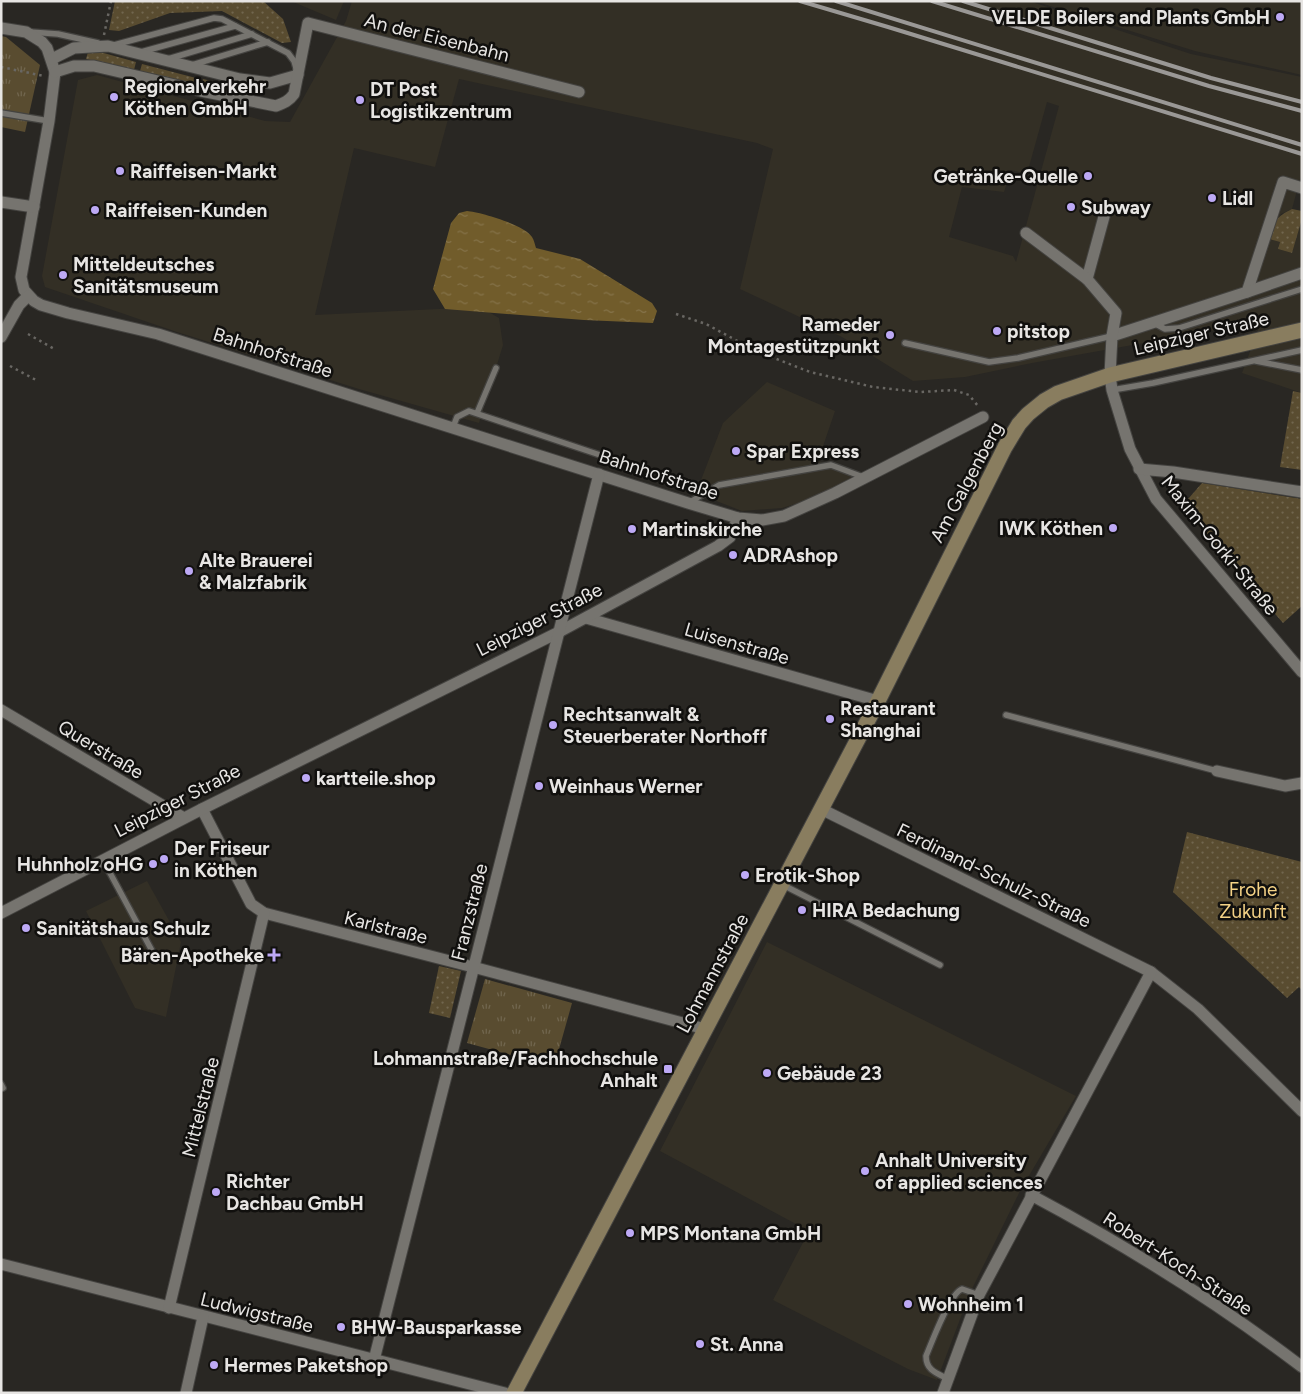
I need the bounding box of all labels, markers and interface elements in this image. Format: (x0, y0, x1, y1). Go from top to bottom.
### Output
place label: VELDE Boilers and Plants GmbH (991, 6, 1270, 29)
street label: An der Eisenbahn (362, 8, 512, 67)
marker: VELDE Boilers and Plants GmbH (1274, 11, 1286, 23)
place label: Regionalverkehr Köthen GmbH (124, 75, 266, 120)
place label: DT Post Logistikzentrum (370, 78, 512, 123)
marker: Regionalverkehr Köthen GmbH (108, 91, 120, 103)
marker: DT Post Logistikzentrum (354, 94, 366, 106)
place label: Raiffeisen-Markt (130, 160, 277, 183)
marker: Raiffeisen-Markt (114, 165, 126, 177)
place label: Getränke-Quelle (934, 165, 1078, 188)
marker: Getränke-Quelle (1082, 170, 1094, 182)
place label: Lidl (1222, 187, 1253, 210)
marker: Lidl (1206, 192, 1218, 204)
place label: Subway (1081, 196, 1151, 219)
place label: Raiffeisen-Kunden (105, 199, 267, 222)
marker: Subway (1065, 201, 1077, 213)
marker: Raiffeisen-Kunden (89, 204, 101, 216)
place label: Mitteldeutsches Sanitätsmuseum (73, 253, 219, 298)
marker: Mitteldeutsches Sanitätsmuseum (57, 269, 69, 281)
street label: Leipziger Straße (1131, 307, 1271, 360)
place label: Rameder Montagestützpunkt (707, 313, 880, 358)
place label: pitstop (1007, 320, 1070, 343)
street label: Bahnhofstraße (210, 322, 336, 383)
marker: pitstop (991, 325, 1003, 337)
marker: Rameder Montagestützpunkt (884, 329, 896, 341)
street label: Am Galgenberg (925, 418, 1008, 546)
place label: Spar Express (746, 440, 859, 463)
street label: Bahnhofstraße (596, 444, 722, 505)
marker: Spar Express (730, 445, 742, 457)
street label: Maxim-Gorki-Straße (1156, 471, 1283, 620)
place label: IWK Köthen (999, 517, 1103, 540)
place label: Martinskirche (642, 518, 762, 541)
marker: IWK Köthen (1107, 522, 1119, 534)
marker: Martinskirche (626, 523, 638, 535)
place label: ADRAshop (743, 544, 838, 567)
place label: Alte Brauerei & Malzfabrik (199, 549, 313, 594)
marker: ADRAshop (727, 549, 739, 561)
marker: Alte Brauerei & Malzfabrik (183, 565, 195, 577)
street label: Leipziger Straße (472, 578, 606, 661)
street label: Luisenstraße (682, 618, 792, 669)
place label: Restaurant Shanghai (840, 697, 936, 742)
place label: Rechtsanwalt & Steuerberater Northoff (563, 703, 768, 748)
marker: Restaurant Shanghai (824, 713, 836, 725)
street label: Querstraße (54, 715, 148, 784)
marker: Rechtsanwalt & Steuerberater Northoff (547, 719, 559, 731)
street label: Leipziger Straße (110, 759, 244, 842)
place label: kartteile.shop (316, 767, 436, 790)
marker: kartteile.shop (300, 772, 312, 784)
place label: Weinhaus Werner (549, 775, 703, 798)
marker: Weinhaus Werner (533, 780, 545, 792)
street label: Ferdinand-Schulz-Straße (893, 818, 1095, 933)
place label: Der Friseur in Köthen (174, 837, 269, 882)
place label: Huhnholz oHG (17, 853, 143, 876)
marker: Der Friseur in Köthen (158, 853, 170, 865)
marker: Huhnholz oHG (147, 858, 159, 870)
street label: Franzstraße (446, 861, 493, 963)
place label: Erotik-Shop (755, 864, 860, 887)
marker: Erotik-Shop (739, 869, 751, 881)
park label: Frohe Zukunft (1219, 878, 1287, 923)
place label: HIRA Bedachung (812, 899, 960, 922)
marker: HIRA Bedachung (796, 904, 808, 916)
street label: Karlstraße (342, 906, 430, 949)
street label: Lohmannstraße (671, 910, 754, 1037)
place label: Sanitätshaus Schulz (36, 917, 210, 940)
marker: Sanitätshaus Schulz (20, 922, 32, 934)
place label: Bären-Apotheke (121, 944, 264, 967)
marker: Bären-Apotheke (268, 949, 280, 961)
place label: Lohmannstraße/Fachhochschule Anhalt (373, 1047, 658, 1092)
street label: Mittelstraße (177, 1055, 224, 1160)
place label: Gebäude 23 (777, 1062, 882, 1085)
marker: Lohmannstraße/Fachhochschule Anhalt (662, 1063, 674, 1075)
marker: Gebäude 23 (761, 1067, 773, 1079)
place label: Anhalt University of applied sciences (875, 1149, 1042, 1194)
marker: Anhalt University of applied sciences (859, 1165, 871, 1177)
place label: Richter Dachbau GmbH (226, 1170, 364, 1215)
marker: Richter Dachbau GmbH (210, 1186, 222, 1198)
street label: Robert-Koch-Straße (1099, 1207, 1257, 1320)
place label: MPS Montana GmbH (640, 1222, 821, 1245)
marker: MPS Montana GmbH (624, 1227, 636, 1239)
street label: Ludwigstraße (198, 1287, 316, 1338)
place label: Wohnheim 1 (918, 1293, 1024, 1316)
marker: Wohnheim 1 (902, 1298, 914, 1310)
place label: BHW-Bausparkasse (351, 1316, 522, 1339)
marker: BHW-Bausparkasse (335, 1321, 347, 1333)
place label: St. Anna (710, 1333, 784, 1356)
marker: St. Anna (694, 1338, 706, 1350)
place label: Hermes Paketshop (224, 1354, 388, 1377)
marker: Hermes Paketshop (208, 1359, 220, 1371)

